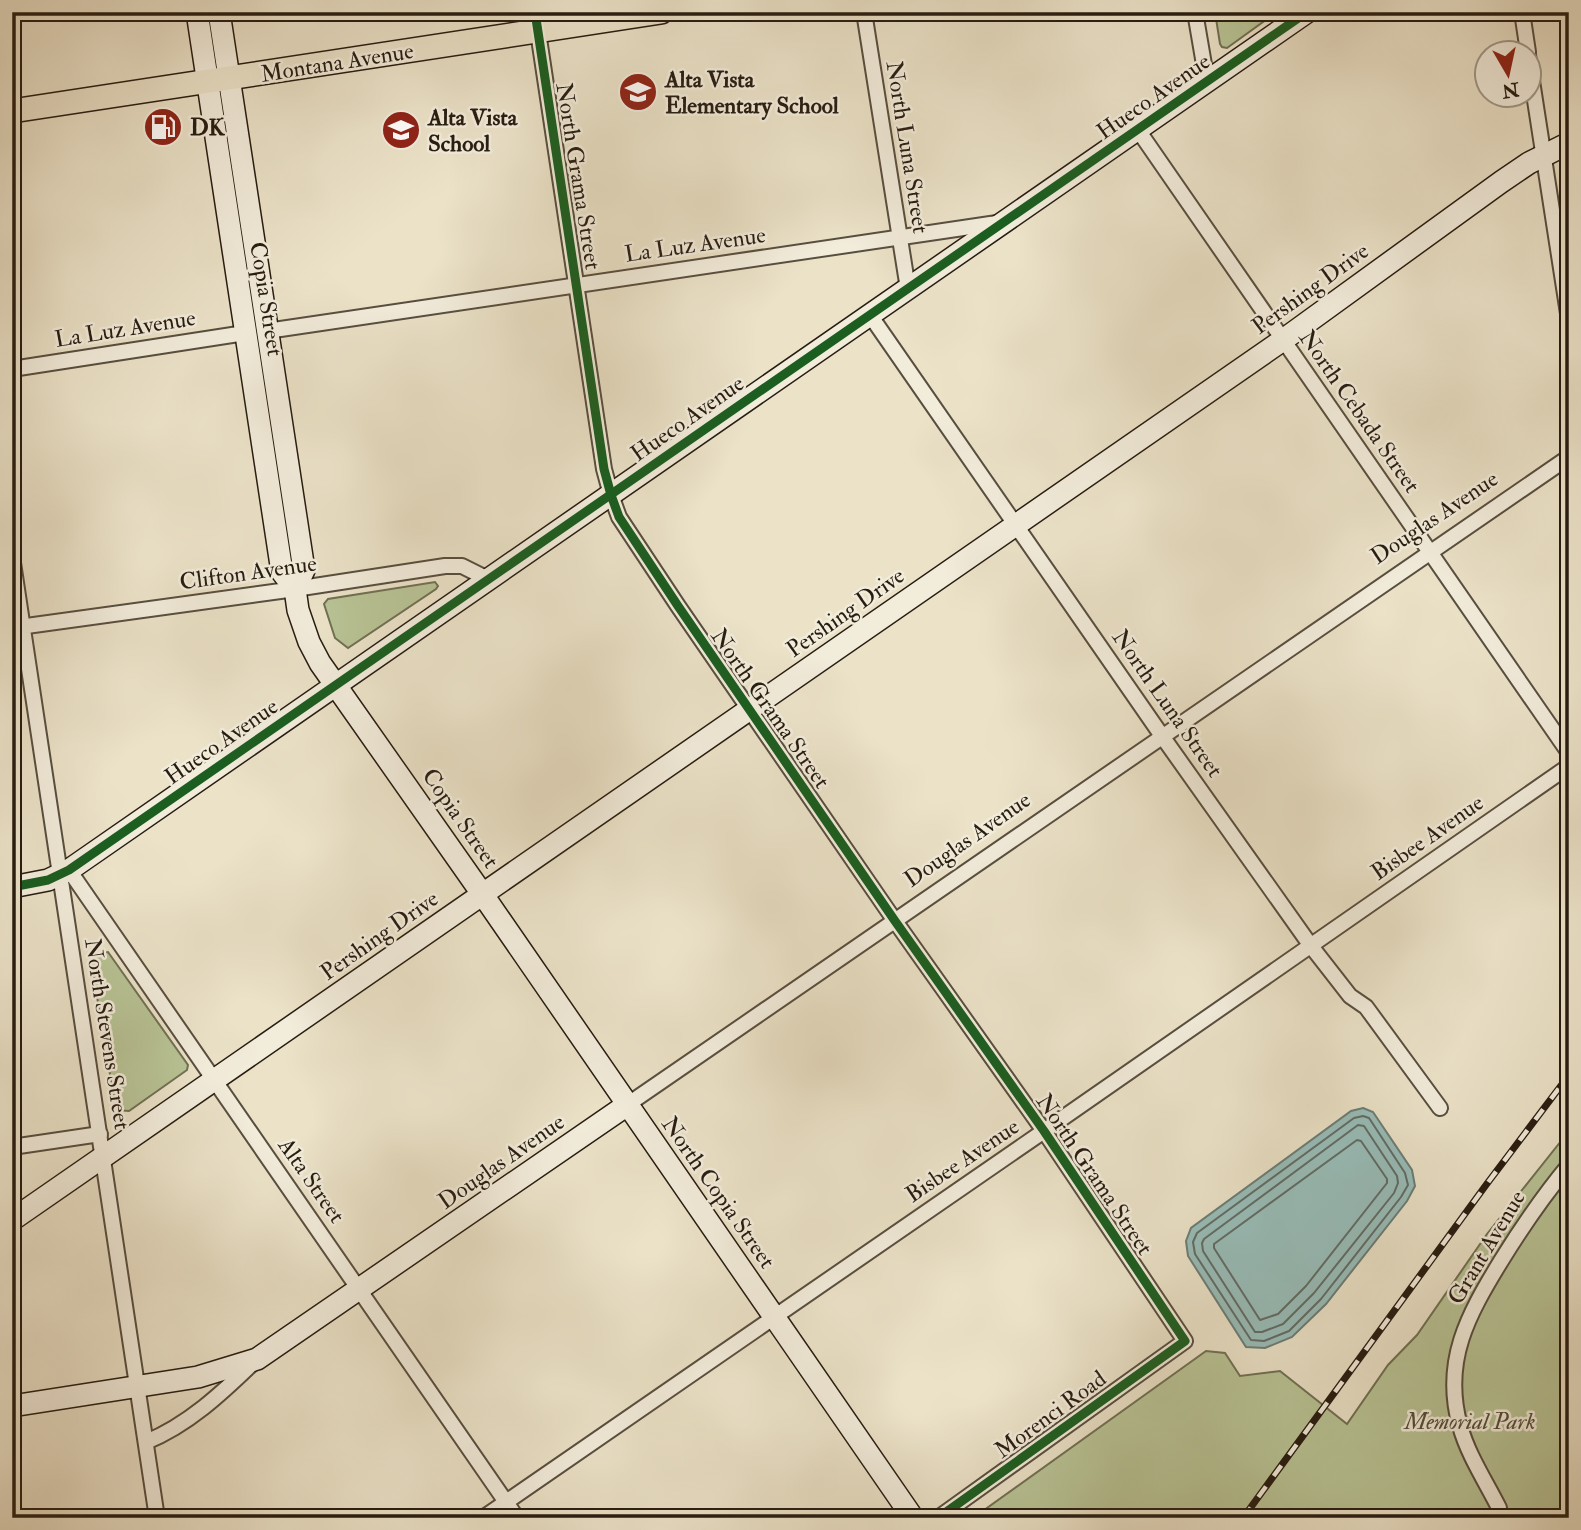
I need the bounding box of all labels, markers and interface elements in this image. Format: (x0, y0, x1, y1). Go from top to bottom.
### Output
street label: Montana Avenue (259, 36, 416, 89)
north arrow (1472, 38, 1542, 108)
street label: Hueco Avenue (1091, 47, 1216, 146)
street label: North Luna Street (880, 59, 935, 235)
place label: Alta Vista Elementary School (664, 65, 840, 121)
school or university icon: Alta Vista Elementary School (617, 71, 659, 113)
text: N (1499, 76, 1522, 103)
street label: North Grama Street (549, 80, 608, 272)
place label: Alta Vista School (427, 103, 519, 158)
fuel station icon: DK (142, 106, 184, 148)
school or university icon: Alta Vista School (380, 109, 422, 151)
place label: DK (190, 113, 226, 142)
street label: La Luz Avenue (623, 220, 768, 269)
street label: Pershing Drive (1246, 236, 1375, 341)
street label: Copia Street (242, 240, 290, 358)
street label: La Luz Avenue (53, 303, 198, 354)
street label: North Cebada Street (1293, 324, 1427, 498)
street label: Hueco Avenue (625, 369, 750, 468)
street label: Douglas Avenue (1365, 464, 1504, 571)
street label: Clifton Avenue (178, 548, 319, 596)
street label: Pershing Drive (781, 561, 910, 664)
street label: North Grama Street (705, 623, 837, 794)
street label: North Luna Street (1106, 624, 1229, 783)
street label: Hueco Avenue (159, 692, 284, 791)
street label: Copia Street (415, 763, 506, 874)
street label: Douglas Avenue (898, 785, 1036, 894)
street label: Bisbee Avenue (1365, 788, 1490, 887)
street label: Pershing Drive (315, 884, 444, 987)
street label: North Stevens Street (78, 936, 137, 1132)
street label: North Grama Street (1030, 1088, 1159, 1261)
street label: Douglas Avenue (432, 1107, 570, 1216)
street label: North Copia Street (654, 1111, 782, 1275)
street label: Bisbee Avenue (900, 1112, 1025, 1209)
street label: Alta Street (271, 1131, 351, 1229)
street label: Grant Avenue (1441, 1185, 1532, 1310)
street label: Morenci Road (989, 1364, 1112, 1465)
park label: Memorial Park (1402, 1407, 1536, 1436)

